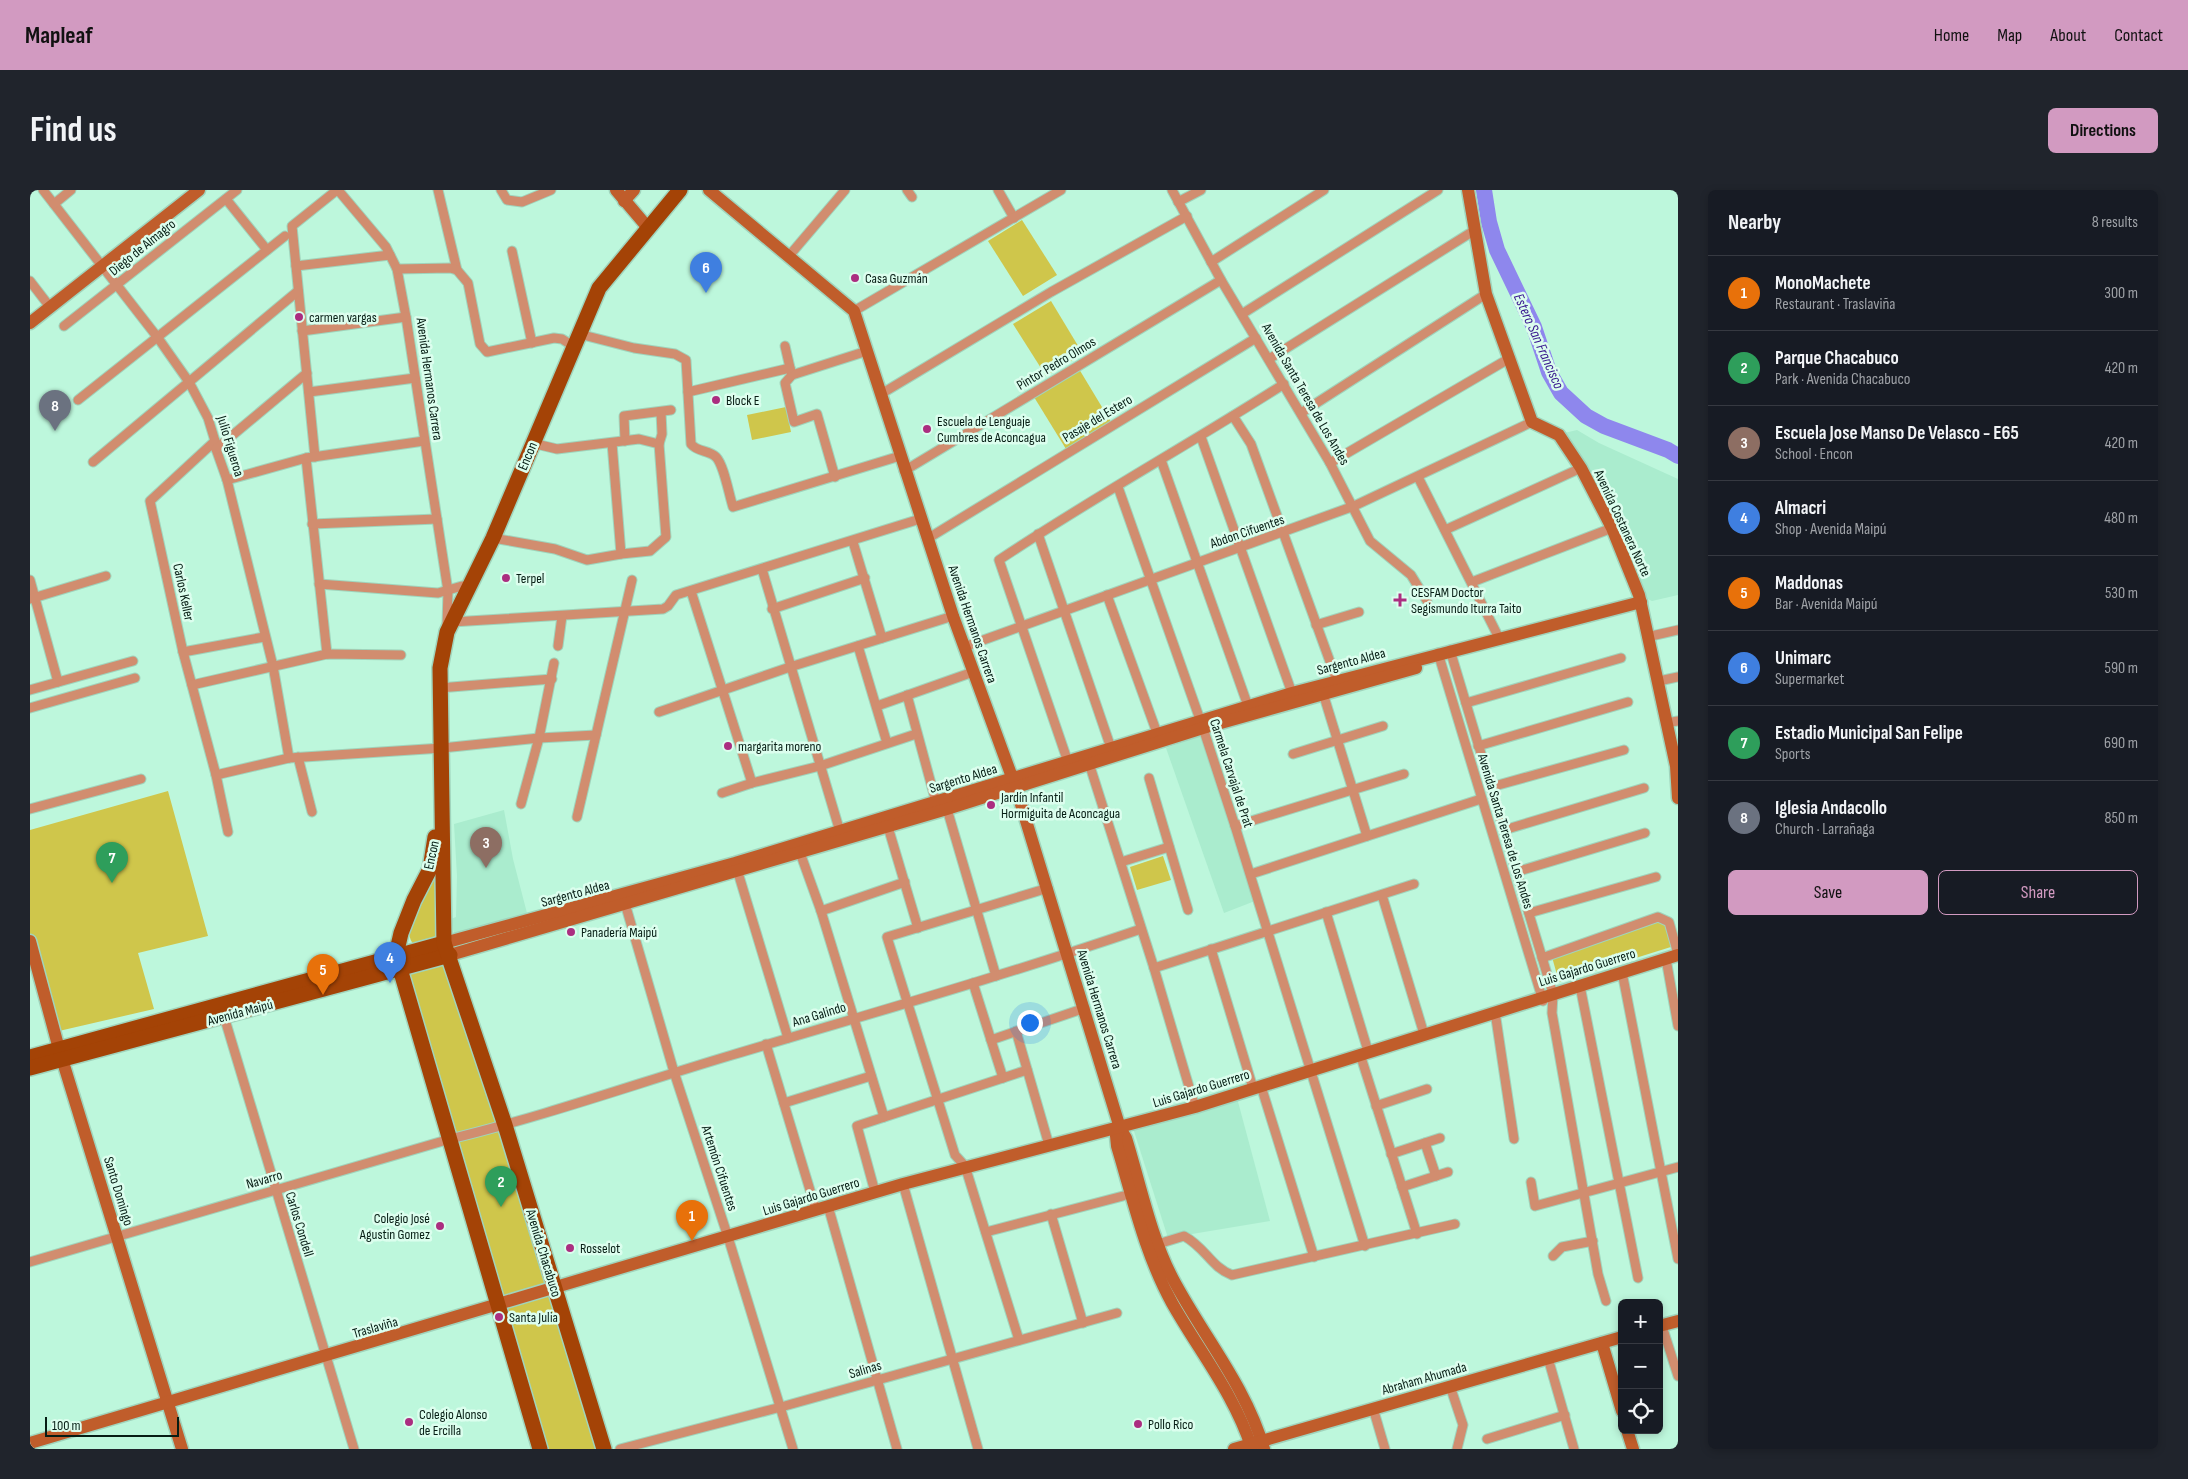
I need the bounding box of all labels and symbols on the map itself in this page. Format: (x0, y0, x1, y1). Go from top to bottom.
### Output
street label: Diego de Almagro (106, 215, 179, 279)
pin: 6 (690, 252, 722, 293)
place label: Casa Guzmán (865, 270, 928, 287)
marker: Casa Guzmán (849, 272, 861, 284)
water label: Estero San Francisco (1509, 290, 1568, 392)
place label: carmen vargas (309, 309, 377, 326)
marker: carmen vargas (293, 311, 305, 323)
street label: Avenida Hermanos Carrera (412, 316, 447, 441)
street label: Avenida Santa Teresa de Los Andes (1257, 319, 1353, 468)
street label: Pintor Pedro Olmos (1014, 333, 1099, 394)
pin: 8 (39, 390, 71, 431)
street label: Pasaje del Estero (1059, 391, 1135, 446)
place label: Block E (726, 392, 760, 409)
marker: Block E (710, 394, 722, 406)
street label: Julio Figueroa (213, 413, 248, 478)
place label: Escuela de Lenguaje Cumbres de Aconcagua (937, 413, 1046, 446)
marker: Escuela de Lenguaje Cumbres de Aconcagua (921, 423, 933, 435)
street label: Encon (514, 439, 541, 473)
street label: Avenida Costanera Norte (1590, 466, 1655, 579)
street label: Abdon Cifuentes (1207, 511, 1287, 552)
street label: Carlos Keller (169, 562, 198, 622)
street label: Avenida Hermanos Carrera (944, 562, 1001, 685)
place label: Terpel (516, 570, 544, 587)
marker: Terpel (500, 572, 512, 584)
place label: CESFAM Doctor Segismundo Iturra Taito (1411, 584, 1522, 617)
marker: CESFAM Doctor Segismundo Iturra Taito (1393, 593, 1407, 607)
street label: Sargento Aldea (1315, 644, 1387, 679)
street label: Carmela Carvajal de Prat (1206, 717, 1257, 830)
place label: margarita moreno (738, 738, 821, 755)
marker: margarita moreno (722, 740, 734, 752)
street label: Avenida Santa Teresa de Los Andes (1474, 751, 1537, 911)
street label: Sargento Aldea (927, 760, 999, 797)
place label: Jardín Infantil Hormiguita de Aconcagua (1000, 789, 1120, 822)
marker: Jardín Infantil Hormiguita de Aconcagua (985, 799, 997, 811)
pin: 3 (470, 827, 502, 868)
street label: Encon (420, 839, 443, 871)
pin: 7 (96, 842, 128, 883)
street label: Sargento Aldea (539, 876, 611, 911)
place label: Panadería Maipú (581, 924, 657, 941)
marker: Panadería Maipú (565, 926, 577, 938)
pin: 4 (374, 942, 406, 983)
street label: Luis Gajardo Guerrero (1537, 945, 1638, 990)
street label: Avenida Hermanos Carrera (1073, 947, 1126, 1071)
pin: 5 (307, 954, 339, 995)
street label: Avenida Maipú (205, 996, 275, 1030)
street label: Ana Galindo (789, 998, 848, 1031)
your location (1017, 1010, 1043, 1036)
street label: Luis Gajardo Guerrero (1151, 1066, 1252, 1111)
street label: Artemón Cifuentes (697, 1122, 741, 1213)
street label: Santo Domingo (100, 1155, 137, 1228)
street label: Navarro (244, 1166, 284, 1193)
pin: 2 (485, 1166, 517, 1207)
street label: Luis Gajardo Guerrero (761, 1174, 862, 1219)
street label: Carlos Condell (282, 1190, 317, 1259)
pin: 1 (676, 1200, 708, 1241)
street label: Avenida Chacabuco (522, 1206, 565, 1299)
place label: Colegio José Agustin Gomez (359, 1210, 430, 1243)
marker: Colegio José Agustin Gomez (434, 1220, 446, 1232)
place label: Rosselot (580, 1240, 620, 1257)
marker: Rosselot (564, 1242, 576, 1254)
place label: Santa Julia (509, 1309, 558, 1326)
marker: Santa Julia (493, 1311, 505, 1323)
street label: Traslaviña (351, 1313, 400, 1342)
street label: Salinas (847, 1357, 883, 1382)
street label: Abraham Ahumada (1379, 1358, 1468, 1399)
place label: Colegio Alonso de Ercilla (419, 1406, 488, 1439)
scale bar (45, 1414, 179, 1437)
marker: Colegio Alonso de Ercilla (403, 1416, 415, 1428)
place label: Pollo Rico (1148, 1416, 1194, 1433)
marker: Pollo Rico (1132, 1418, 1144, 1430)

